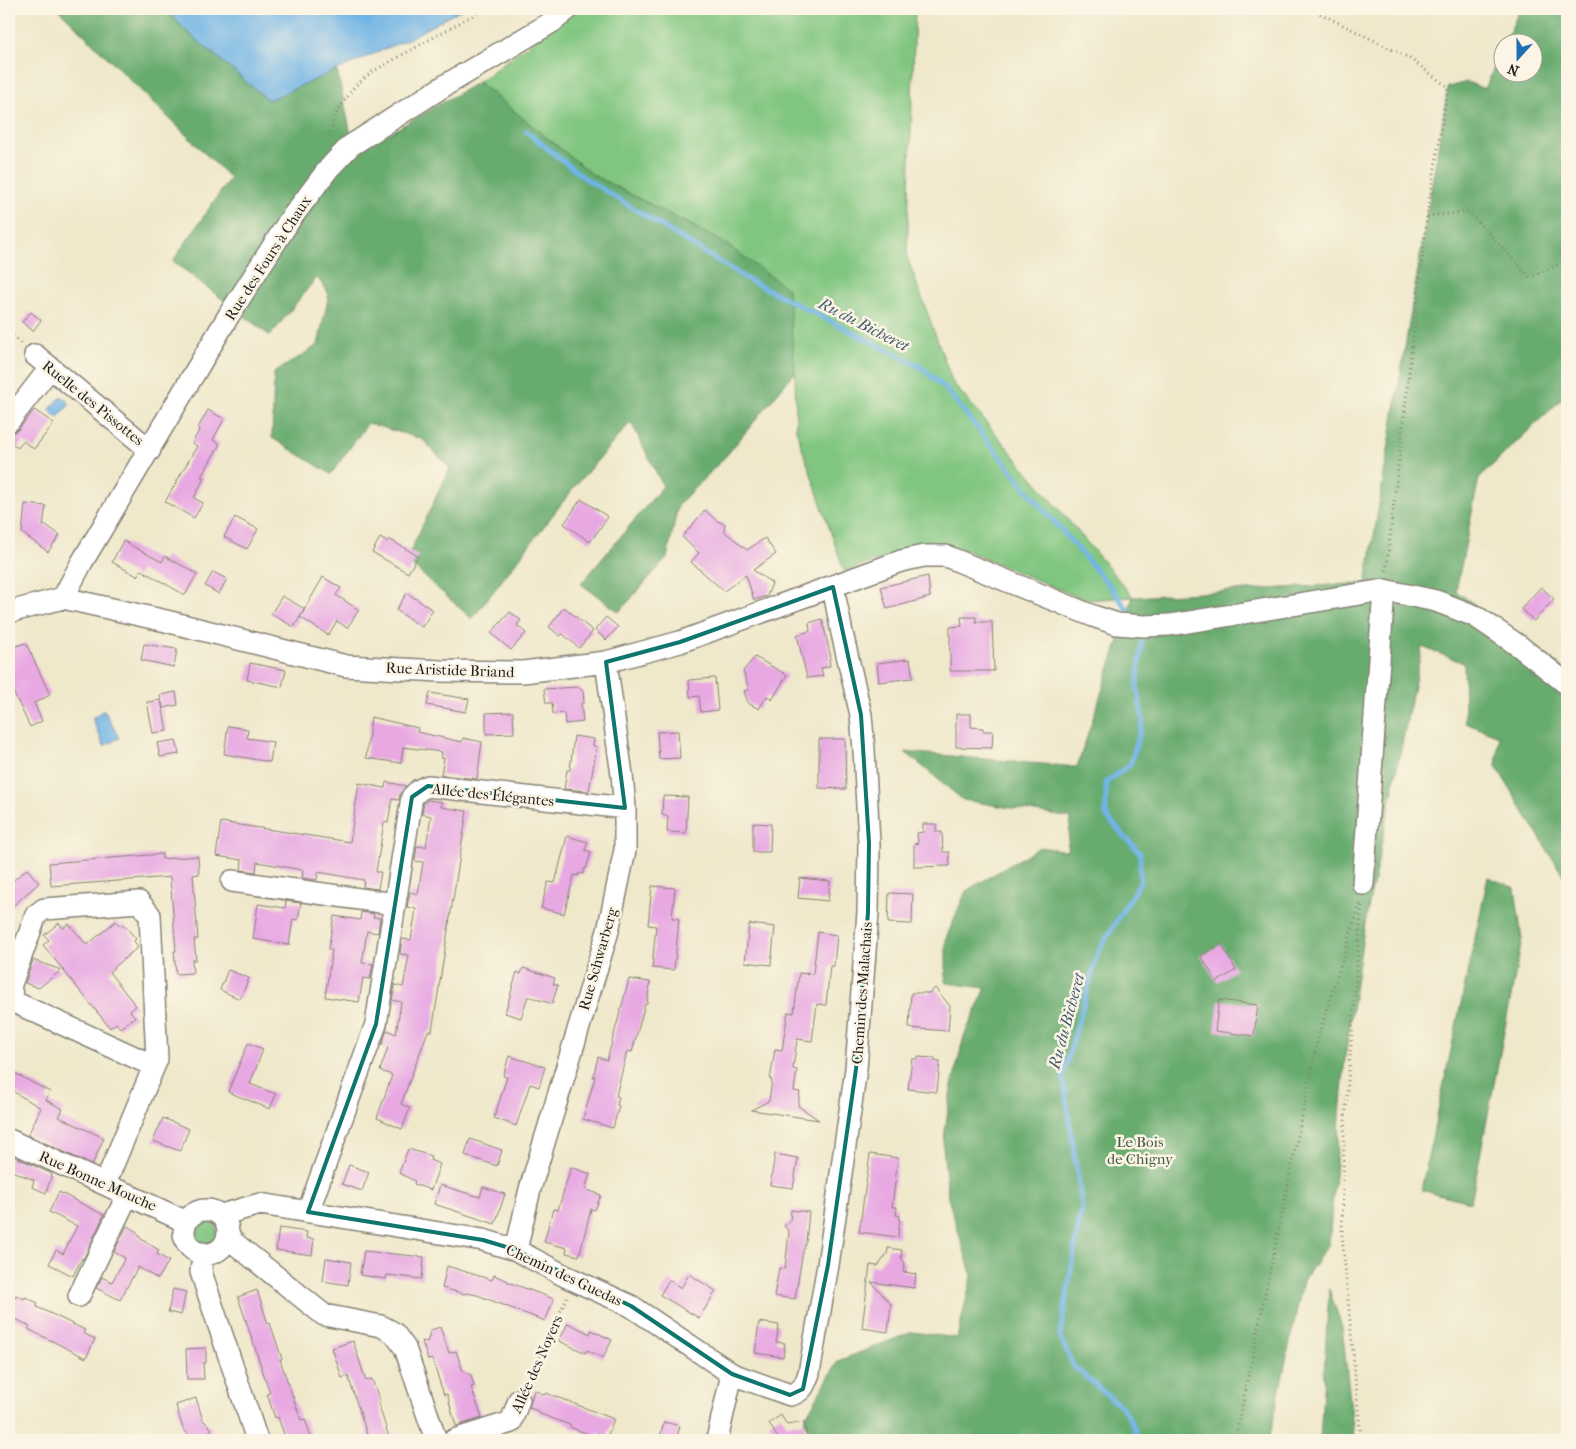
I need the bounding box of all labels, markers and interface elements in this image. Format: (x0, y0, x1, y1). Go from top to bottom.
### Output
north arrow (1494, 32, 1544, 82)
text: N (1505, 60, 1522, 80)
street label: Rue des Fours à Chaux (221, 192, 315, 324)
water label: Ru du Bicheret (815, 293, 913, 356)
street label: Ruelle des Pissottes (39, 357, 148, 450)
street label: Rue Aristide Briand (385, 659, 515, 681)
street label: Allée des Élégantes (430, 780, 555, 810)
street label: Rue Schwarberg (575, 905, 622, 1012)
street label: Chemin des Malachais (848, 921, 876, 1065)
water label: Ru du Bicheret (1044, 970, 1089, 1072)
park label: Le Bois de Chigny (1107, 1133, 1174, 1168)
street label: Rue Bonne Mouche (36, 1147, 160, 1215)
street label: Chemin des Guedas (503, 1240, 625, 1310)
street label: Allée des Noyers (507, 1312, 567, 1417)

